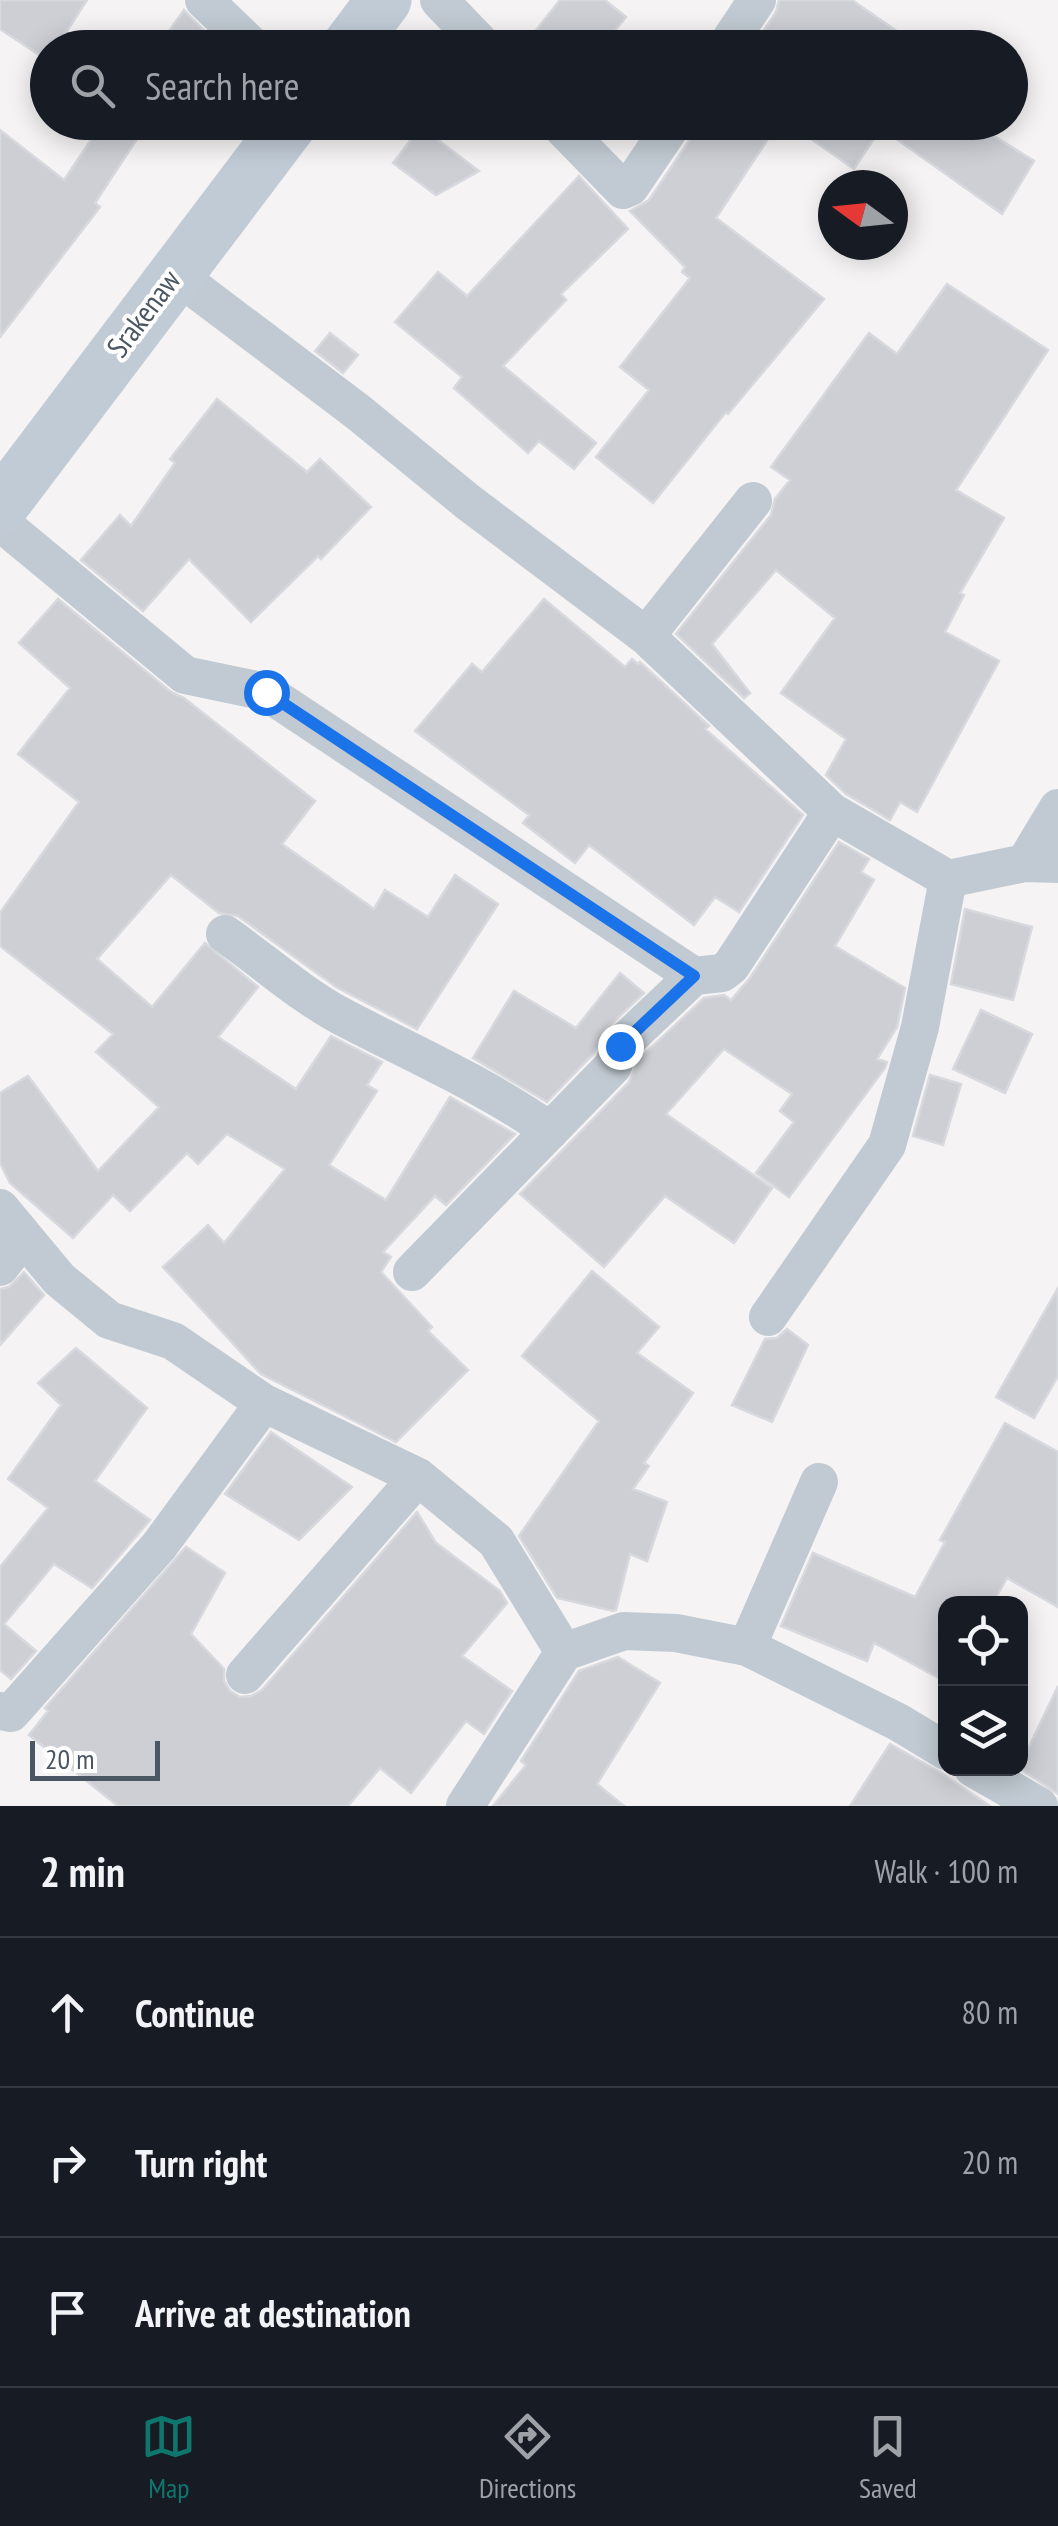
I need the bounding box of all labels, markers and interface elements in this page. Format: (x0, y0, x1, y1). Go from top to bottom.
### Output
search box (30, 30, 1028, 140)
icon: search (65, 58, 120, 113)
text: Search here (145, 61, 299, 110)
north arrow (818, 170, 908, 260)
street label: Srakenaw (97, 261, 189, 365)
route start (244, 670, 290, 716)
route end (598, 1024, 644, 1070)
map controls (938, 1596, 1028, 1776)
button: locate (938, 1596, 1028, 1686)
button: layers (938, 1686, 1028, 1776)
scale bar (30, 1736, 160, 1780)
text: 20 m (45, 1740, 94, 1777)
text: 2 min (40, 1844, 125, 1899)
text: Walk · 100 m (874, 1850, 1018, 1892)
icon: ahead (40, 1985, 95, 2040)
text: Continue (135, 1988, 255, 2037)
text: 80 m (962, 1991, 1018, 2033)
icon: right (40, 2135, 95, 2190)
text: Turn right (135, 2138, 267, 2187)
text: 20 m (962, 2141, 1018, 2183)
icon: arrive (40, 2285, 95, 2340)
text: Arrive at destination (135, 2288, 411, 2337)
tab: Map (141, 2409, 196, 2506)
tab: Directions (479, 2409, 576, 2506)
tab: Saved (859, 2409, 917, 2506)

